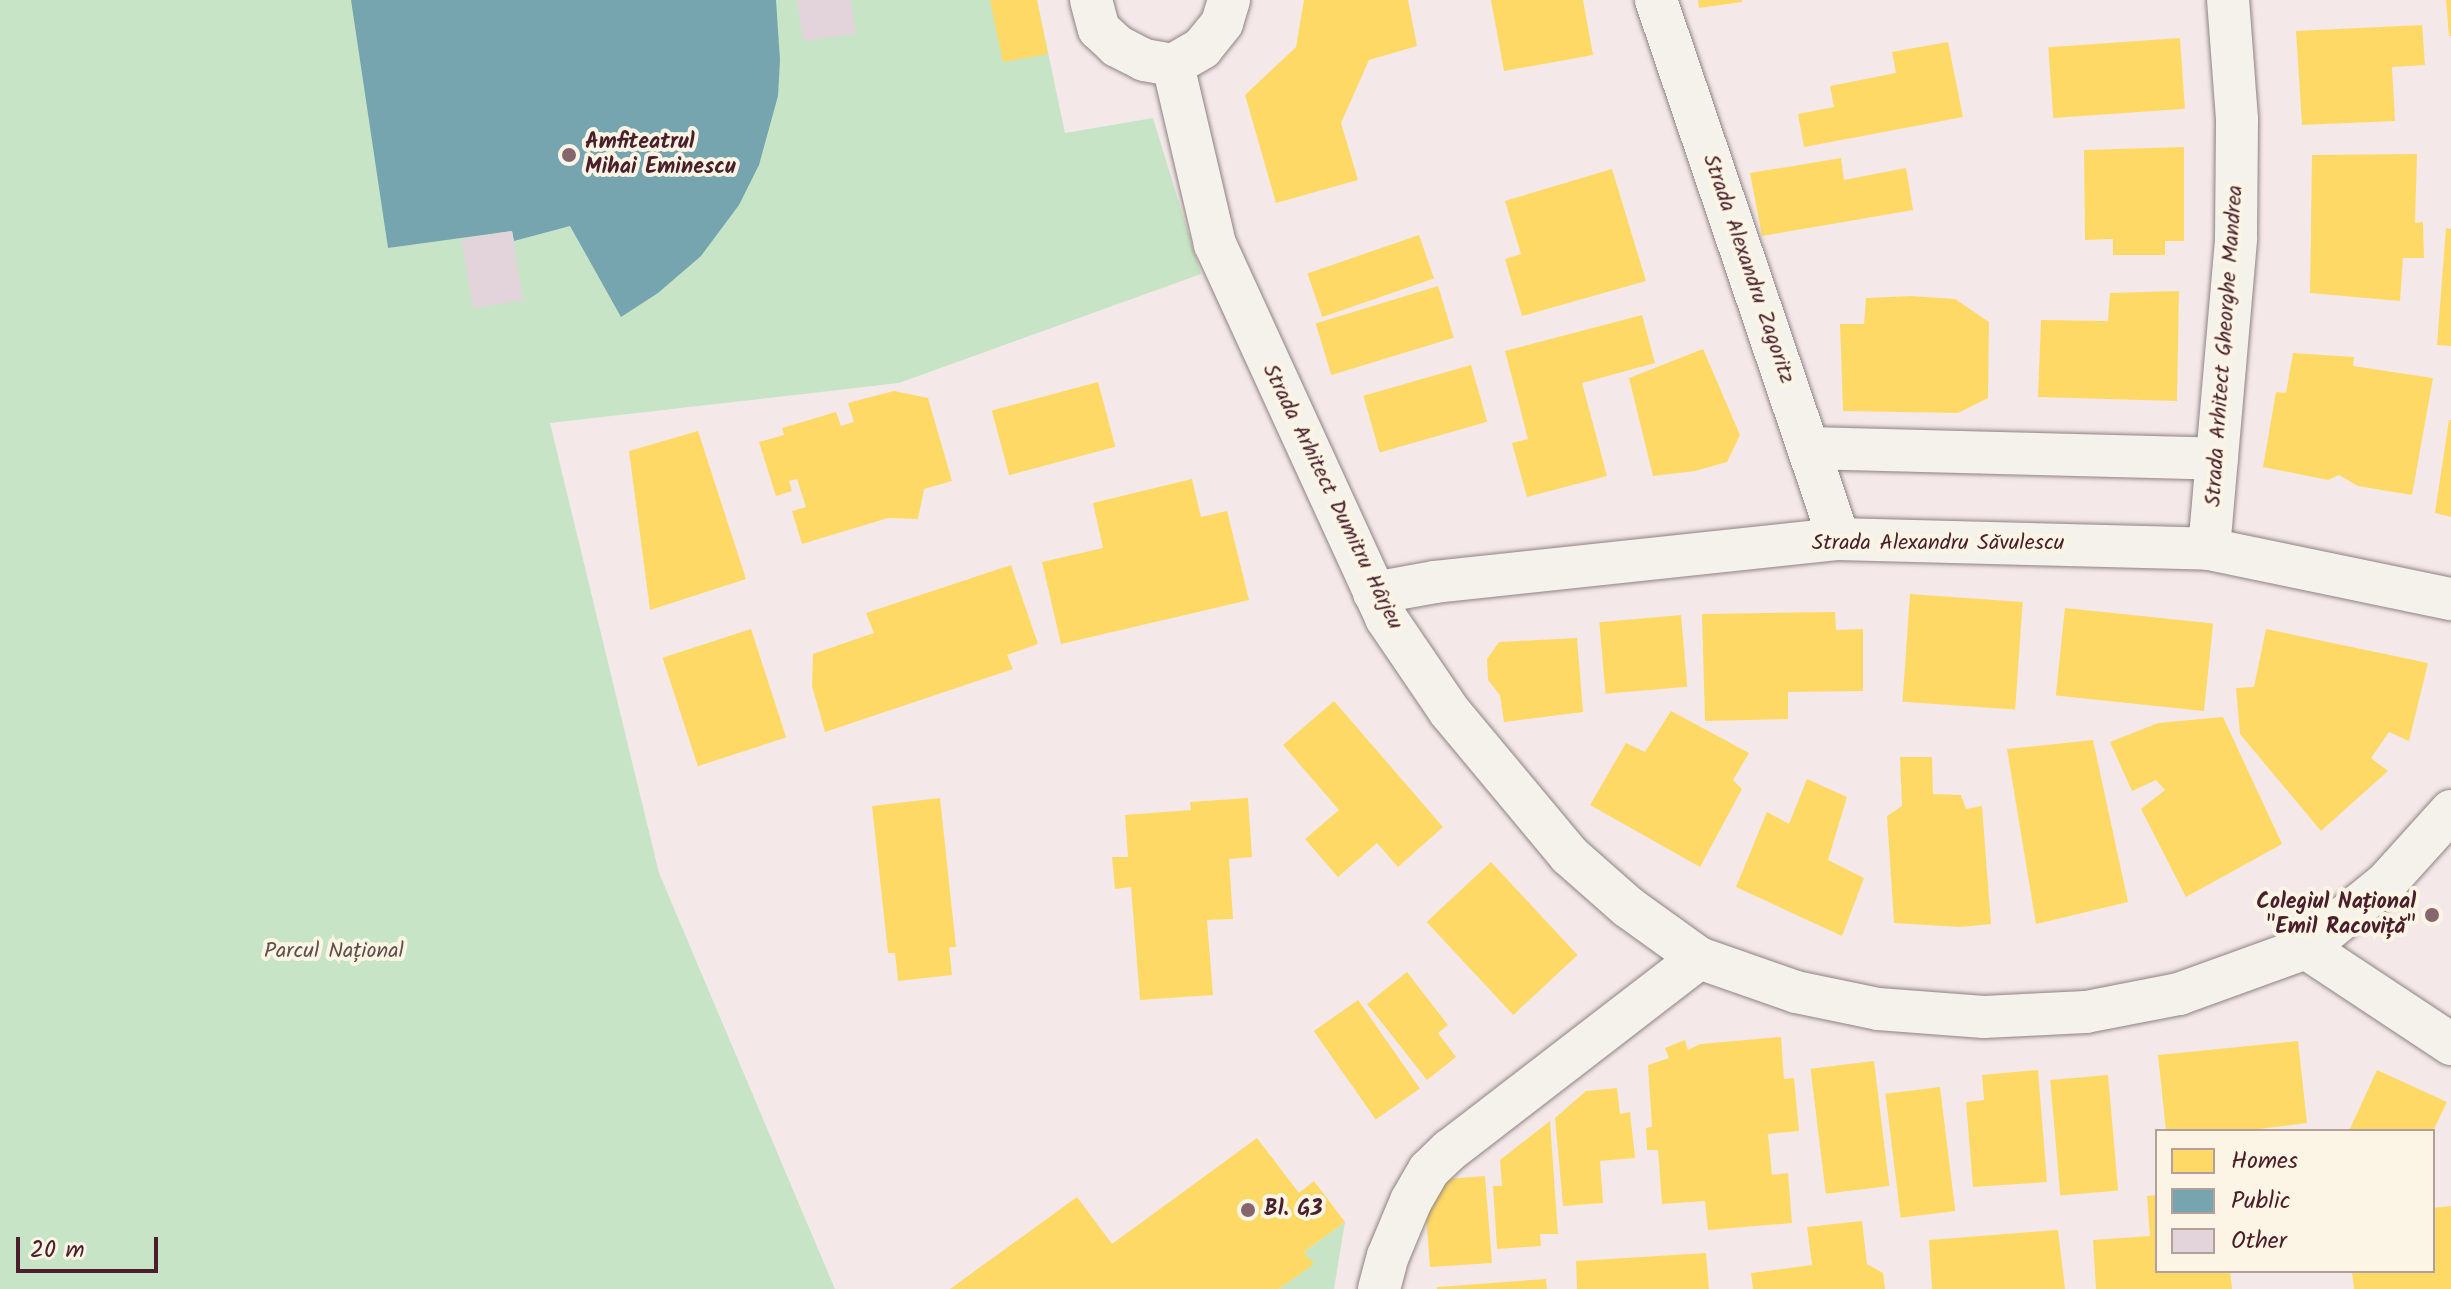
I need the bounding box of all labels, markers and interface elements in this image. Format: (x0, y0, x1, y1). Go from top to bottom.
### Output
place label: Amfiteatrul Mihai Eminescu (585, 129, 736, 180)
marker: Amfiteatrul Mihai Eminescu (560, 146, 578, 164)
street label: Strada Alexandru Zagoritz (1696, 151, 1800, 387)
street label: Strada Arhitect Gheorghe Mandrea (2201, 184, 2249, 508)
street label: Strada Arhitect Dumitru Hârjeu (1256, 360, 1408, 634)
street label: Strada Alexandru Săvulescu (1812, 531, 2064, 557)
place label: Colegiul Național "Emil Racoviță" (2256, 889, 2416, 940)
marker: Colegiul Național "Emil Racoviță" (2423, 906, 2441, 924)
park label: Parcul Național (264, 939, 404, 965)
legend (2155, 1129, 2435, 1273)
text: Homes (2231, 1142, 2298, 1181)
text: Public (2231, 1182, 2290, 1221)
place label: Bl. G3 (1264, 1197, 1322, 1223)
marker: Bl. G3 (1239, 1201, 1257, 1219)
scale bar (20, 1221, 162, 1271)
text: Other (2231, 1222, 2287, 1261)
text: 20 m (30, 1231, 85, 1270)

